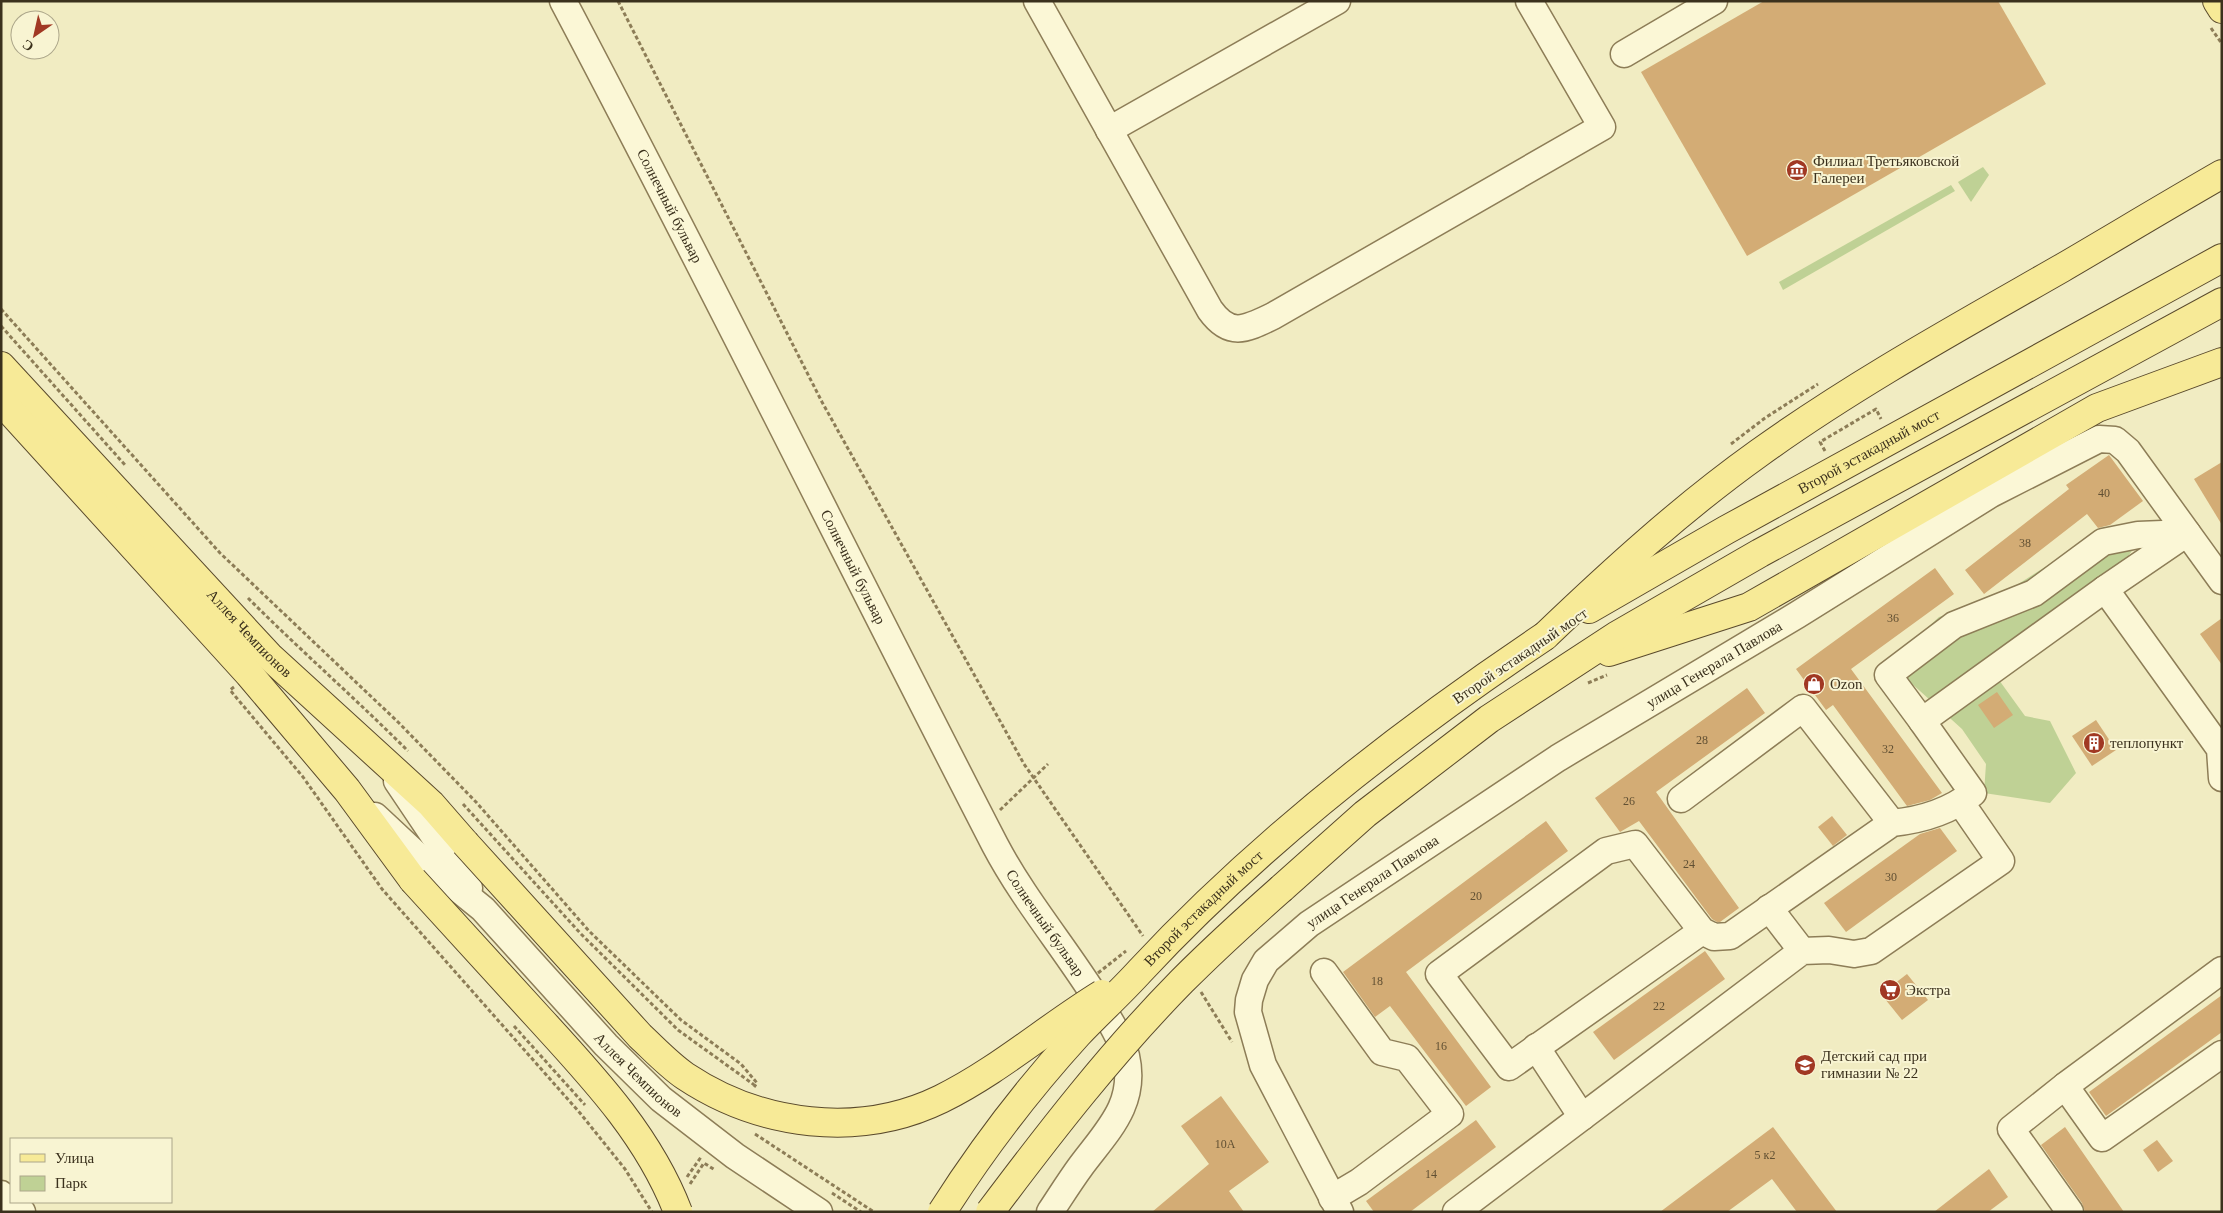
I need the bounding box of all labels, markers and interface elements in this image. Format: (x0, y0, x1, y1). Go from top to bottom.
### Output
north arrow (10, 10, 60, 60)
text: С (20, 36, 36, 54)
street label: Солнечный бульвар (634, 146, 706, 266)
place label: Филиал Третьяковской Галереи (1813, 153, 1959, 186)
museum icon: Филиал Третьяковской Галереи (1785, 158, 1809, 182)
street label: Второй эстакадный мост (1795, 406, 1943, 497)
house number: 40 (2098, 486, 2110, 500)
street label: Солнечный бульвар (818, 507, 889, 627)
house number: 38 (2019, 536, 2031, 550)
street label: Аллея Чемпионов (204, 586, 295, 681)
street label: Второй эстакадный мост (1450, 605, 1591, 707)
house number: 36 (1887, 611, 1899, 625)
street label: улица Генерала Павлова (1644, 618, 1785, 711)
shop icon: Ozon (1802, 672, 1826, 696)
place label: Ozon (1830, 676, 1863, 692)
building icon: теплопункт (2082, 731, 2106, 755)
house number: 28 (1696, 733, 1708, 747)
place label: теплопункт (2110, 735, 2184, 751)
house number: 32 (1882, 742, 1894, 756)
house number: 26 (1623, 794, 1635, 808)
street label: улица Генерала Павлова (1304, 832, 1442, 931)
street label: Второй эстакадный мост (1141, 847, 1266, 969)
house number: 24 (1683, 857, 1695, 871)
street label: Солнечный бульвар (1003, 867, 1088, 979)
house number: 30 (1885, 870, 1897, 884)
house number: 20 (1470, 889, 1482, 903)
house number: 18 (1371, 974, 1383, 988)
supermarket icon: Экстра (1878, 978, 1902, 1002)
place label: Экстра (1906, 982, 1951, 998)
house number: 22 (1653, 999, 1665, 1013)
street label: Аллея Чемпионов (591, 1030, 685, 1120)
house number: 16 (1435, 1039, 1447, 1053)
place label: Детский сад при гимназии № 22 (1821, 1048, 1927, 1081)
school or university icon: Детский сад при гимназии № 22 (1793, 1053, 1817, 1077)
house number: 10А (1215, 1137, 1236, 1151)
legend (10, 1138, 172, 1203)
house number: 5 к2 (1755, 1148, 1775, 1162)
text: Улица (55, 1150, 94, 1166)
house number: 14 (1425, 1167, 1437, 1181)
text: Парк (55, 1175, 88, 1191)

